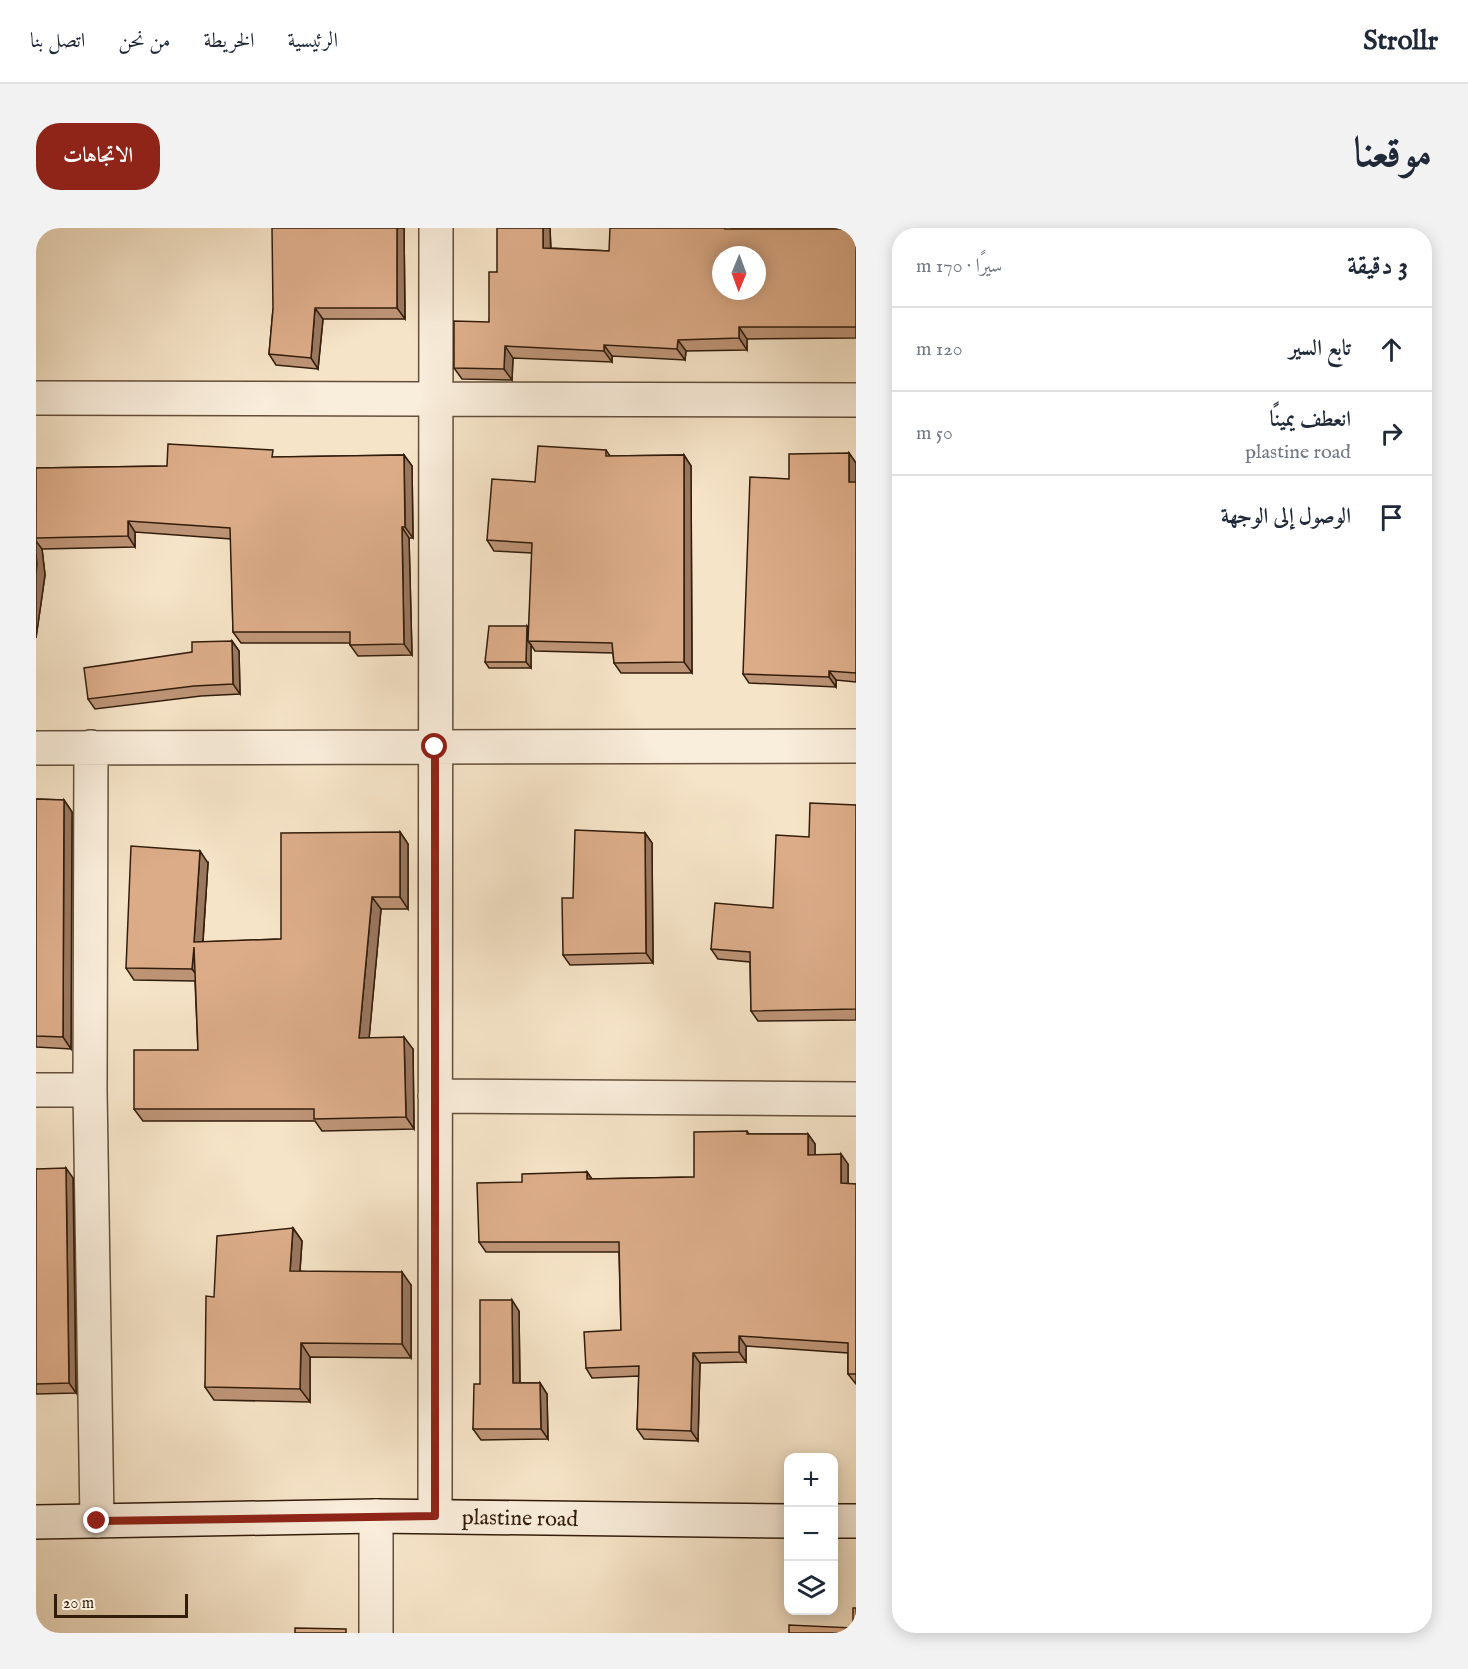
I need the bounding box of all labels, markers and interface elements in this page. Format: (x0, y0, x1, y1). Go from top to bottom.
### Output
text: Strollr (1363, 24, 1438, 59)
text: اتصل بنا (30, 28, 85, 55)
text: من نحن (118, 28, 170, 55)
text: الخريطة (203, 28, 255, 55)
text: الرئيسية (288, 28, 338, 55)
button: الاتجاهات (36, 123, 160, 190)
text: موقعنا (1354, 128, 1432, 181)
north arrow (712, 246, 766, 300)
text: 3 دقيقة (1347, 250, 1408, 283)
text: سيرًا · 170 m (916, 254, 1002, 279)
icon: ahead (1375, 333, 1408, 366)
text: تابع السير (1289, 335, 1351, 363)
text: 120 m (916, 337, 963, 362)
text: انعطف يمينًا (1270, 406, 1351, 434)
icon: right (1375, 417, 1408, 450)
text: 50 m (916, 421, 953, 446)
text: plastine road (1245, 440, 1351, 465)
icon: arrive (1375, 501, 1408, 534)
text: الوصول إلى الوجهة (1221, 503, 1351, 531)
route start (421, 733, 447, 759)
map controls (784, 1453, 838, 1615)
button: + (784, 1453, 838, 1507)
street label: plastine road (462, 1504, 579, 1534)
route end (83, 1507, 109, 1533)
button: − (784, 1507, 838, 1561)
button: layers (784, 1561, 838, 1615)
scale bar (54, 1591, 188, 1618)
text: 20 m (63, 1594, 94, 1614)

